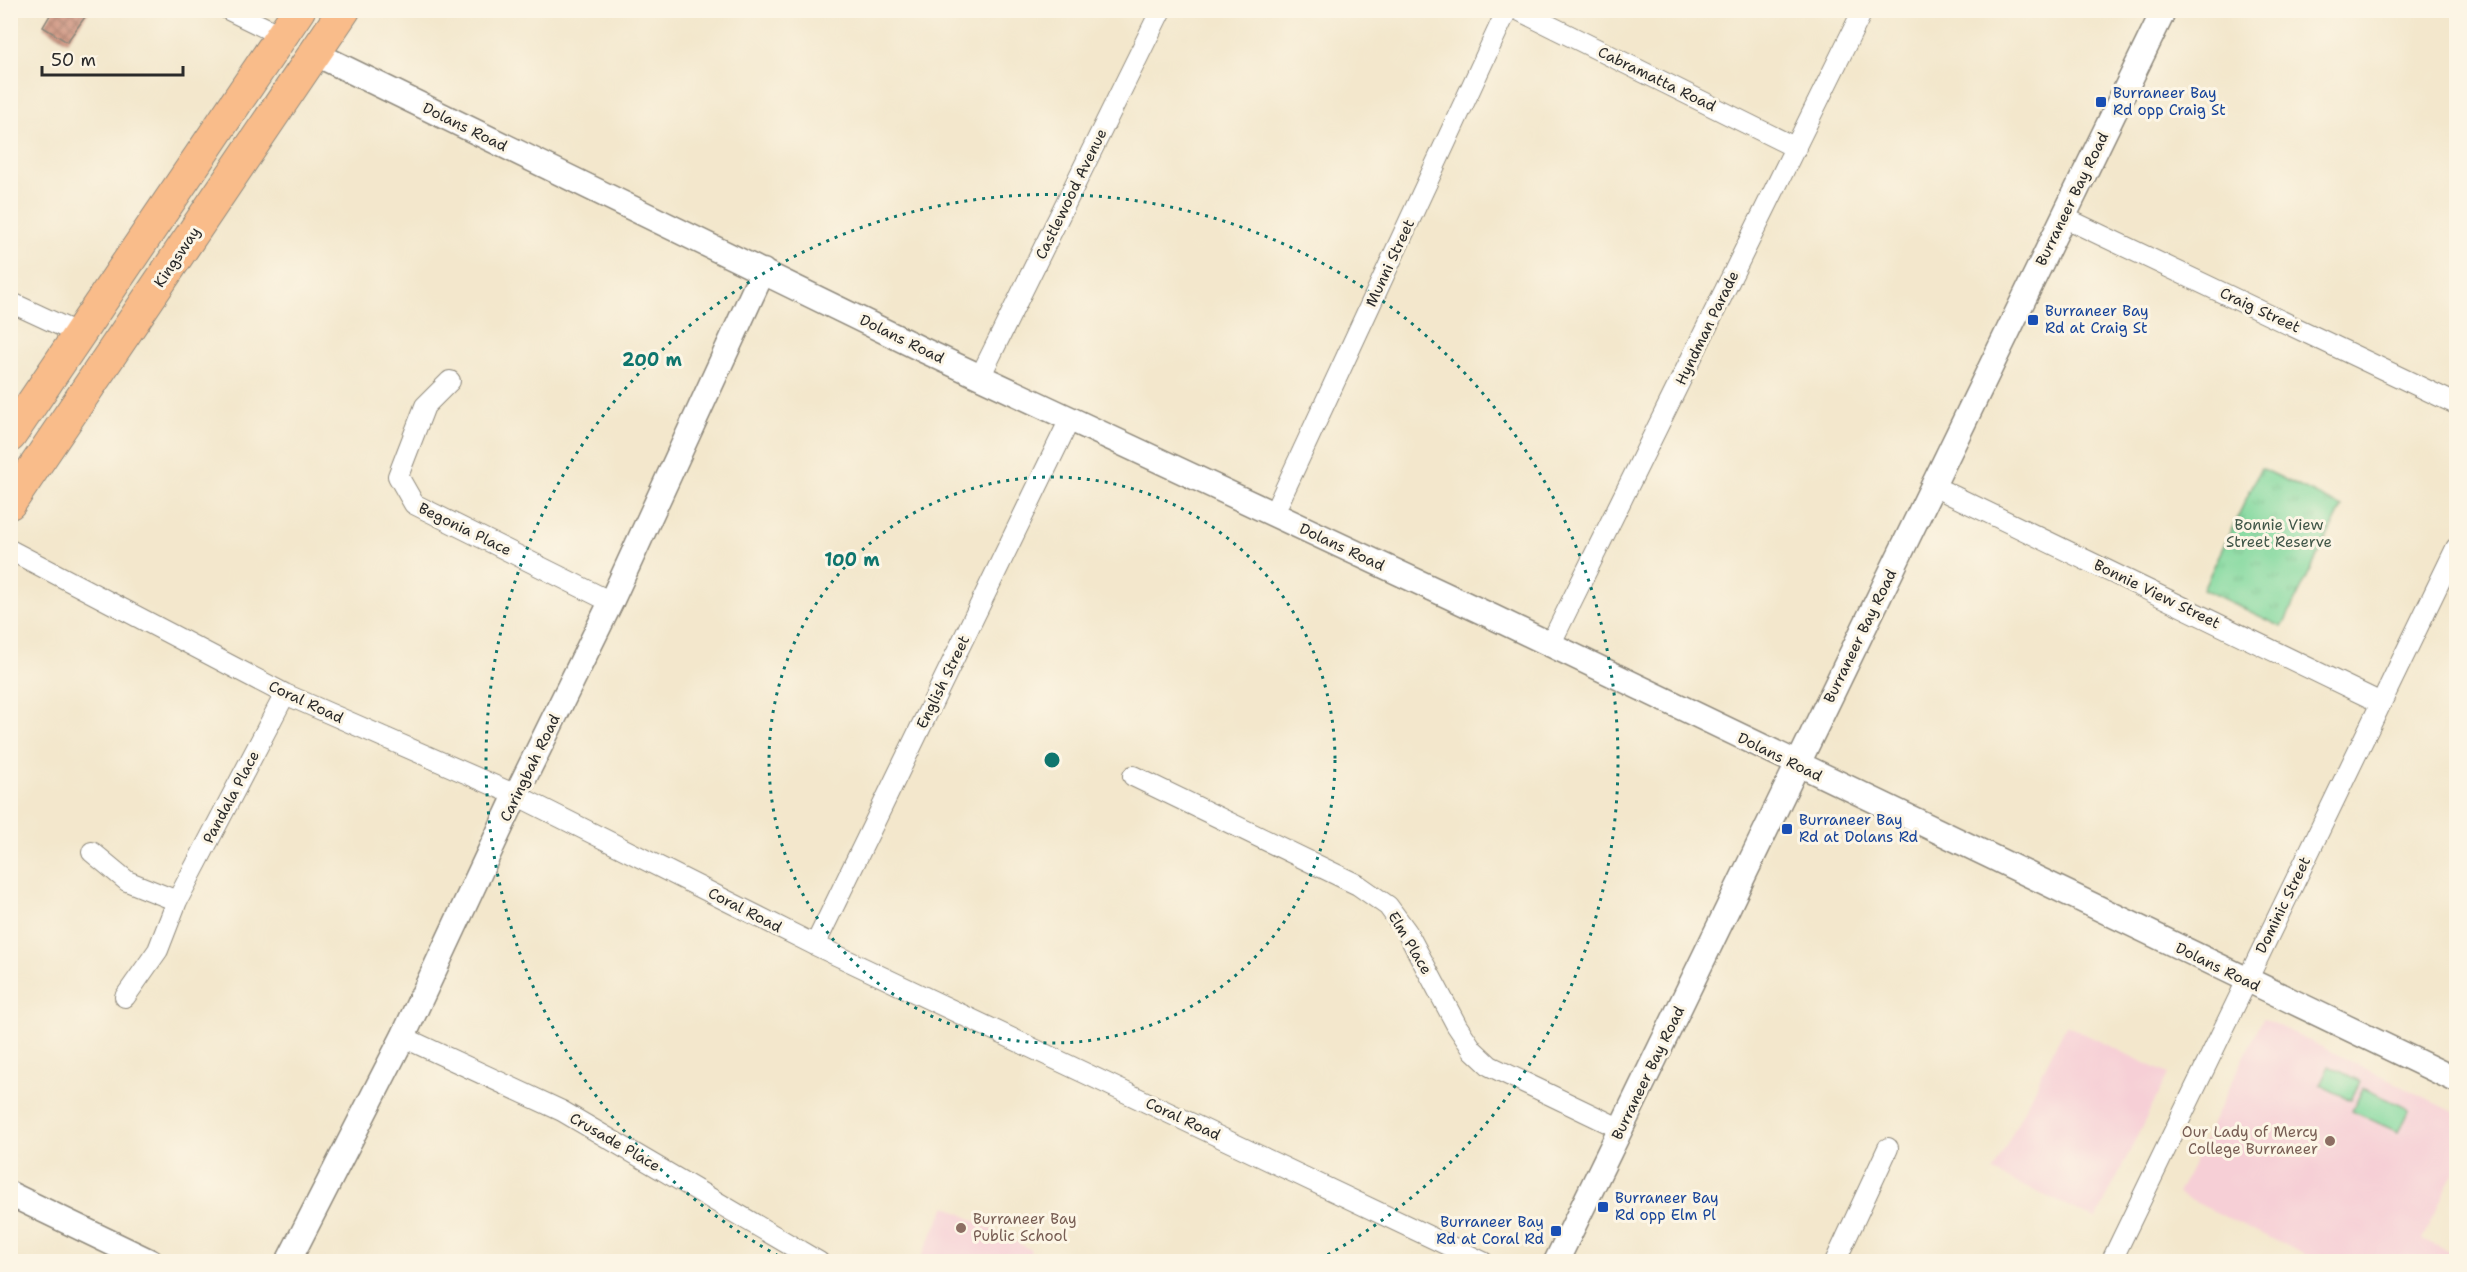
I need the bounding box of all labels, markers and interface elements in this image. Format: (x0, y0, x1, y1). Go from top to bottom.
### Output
scale bar (42, 39, 183, 77)
street label: Cabramatta Road (1595, 42, 1720, 116)
text: 50 m (51, 48, 96, 72)
place label: Burraneer Bay Rd opp Craig St (2113, 83, 2226, 120)
marker: Burraneer Bay Rd opp Craig St (2094, 95, 2108, 109)
street label: Dolans Road (419, 98, 511, 156)
street label: Castlewood Avenue (1031, 125, 1111, 263)
street label: Burraneer Bay Road (2031, 128, 2113, 269)
street label: Munni Street (1361, 216, 1419, 310)
street label: Kingsway (149, 223, 205, 291)
street label: Hyndman Parade (1671, 268, 1743, 388)
street label: Craig Street (2217, 283, 2303, 337)
place label: Burraneer Bay Rd at Craig St (2045, 301, 2149, 338)
street label: Dolans Road (856, 310, 948, 368)
marker: Burraneer Bay Rd at Craig St (2026, 313, 2040, 327)
text: 200 m (622, 348, 683, 372)
street label: Begonia Place (415, 498, 515, 560)
park label: Bonnie View Street Reserve (2226, 515, 2332, 552)
street label: Dolans Road (1296, 519, 1388, 576)
text: 100 m (824, 548, 880, 572)
street label: Bonnie View Street (2090, 555, 2224, 633)
street label: Burraneer Bay Road (1819, 565, 1901, 706)
street label: English Street (912, 632, 974, 732)
street label: Coral Road (265, 676, 347, 728)
street label: Caringbah Road (495, 711, 565, 825)
street label: Dolans Road (1734, 728, 1826, 786)
street label: Pandala Place (198, 747, 264, 847)
centre of rings (1042, 750, 1062, 770)
place label: Burraneer Bay Rd at Dolans Rd (1799, 810, 1919, 847)
marker: Burraneer Bay Rd at Dolans Rd (1780, 822, 1794, 836)
street label: Dominic Street (2251, 853, 2315, 957)
street label: Coral Road (705, 883, 786, 937)
street label: Elm Place (1383, 908, 1437, 978)
street label: Dolans Road (2172, 938, 2264, 996)
street label: Burraneer Bay Road (1607, 1002, 1689, 1143)
street label: Coral Road (1142, 1093, 1224, 1145)
street label: Crusade Place (566, 1108, 664, 1176)
place label: Our Lady of Mercy College Burraneer (2182, 1122, 2318, 1159)
marker: Our Lady of Mercy College Burraneer (2323, 1134, 2337, 1148)
place label: Burraneer Bay Rd opp Elm Pl (1615, 1188, 1719, 1225)
marker: Burraneer Bay Rd opp Elm Pl (1596, 1200, 1610, 1214)
place label: Burraneer Bay Public School (973, 1209, 1077, 1246)
place label: Burraneer Bay Rd at Coral Rd (1436, 1212, 1544, 1249)
marker: Burraneer Bay Public School (954, 1221, 968, 1235)
marker: Burraneer Bay Rd at Coral Rd (1549, 1224, 1563, 1238)

